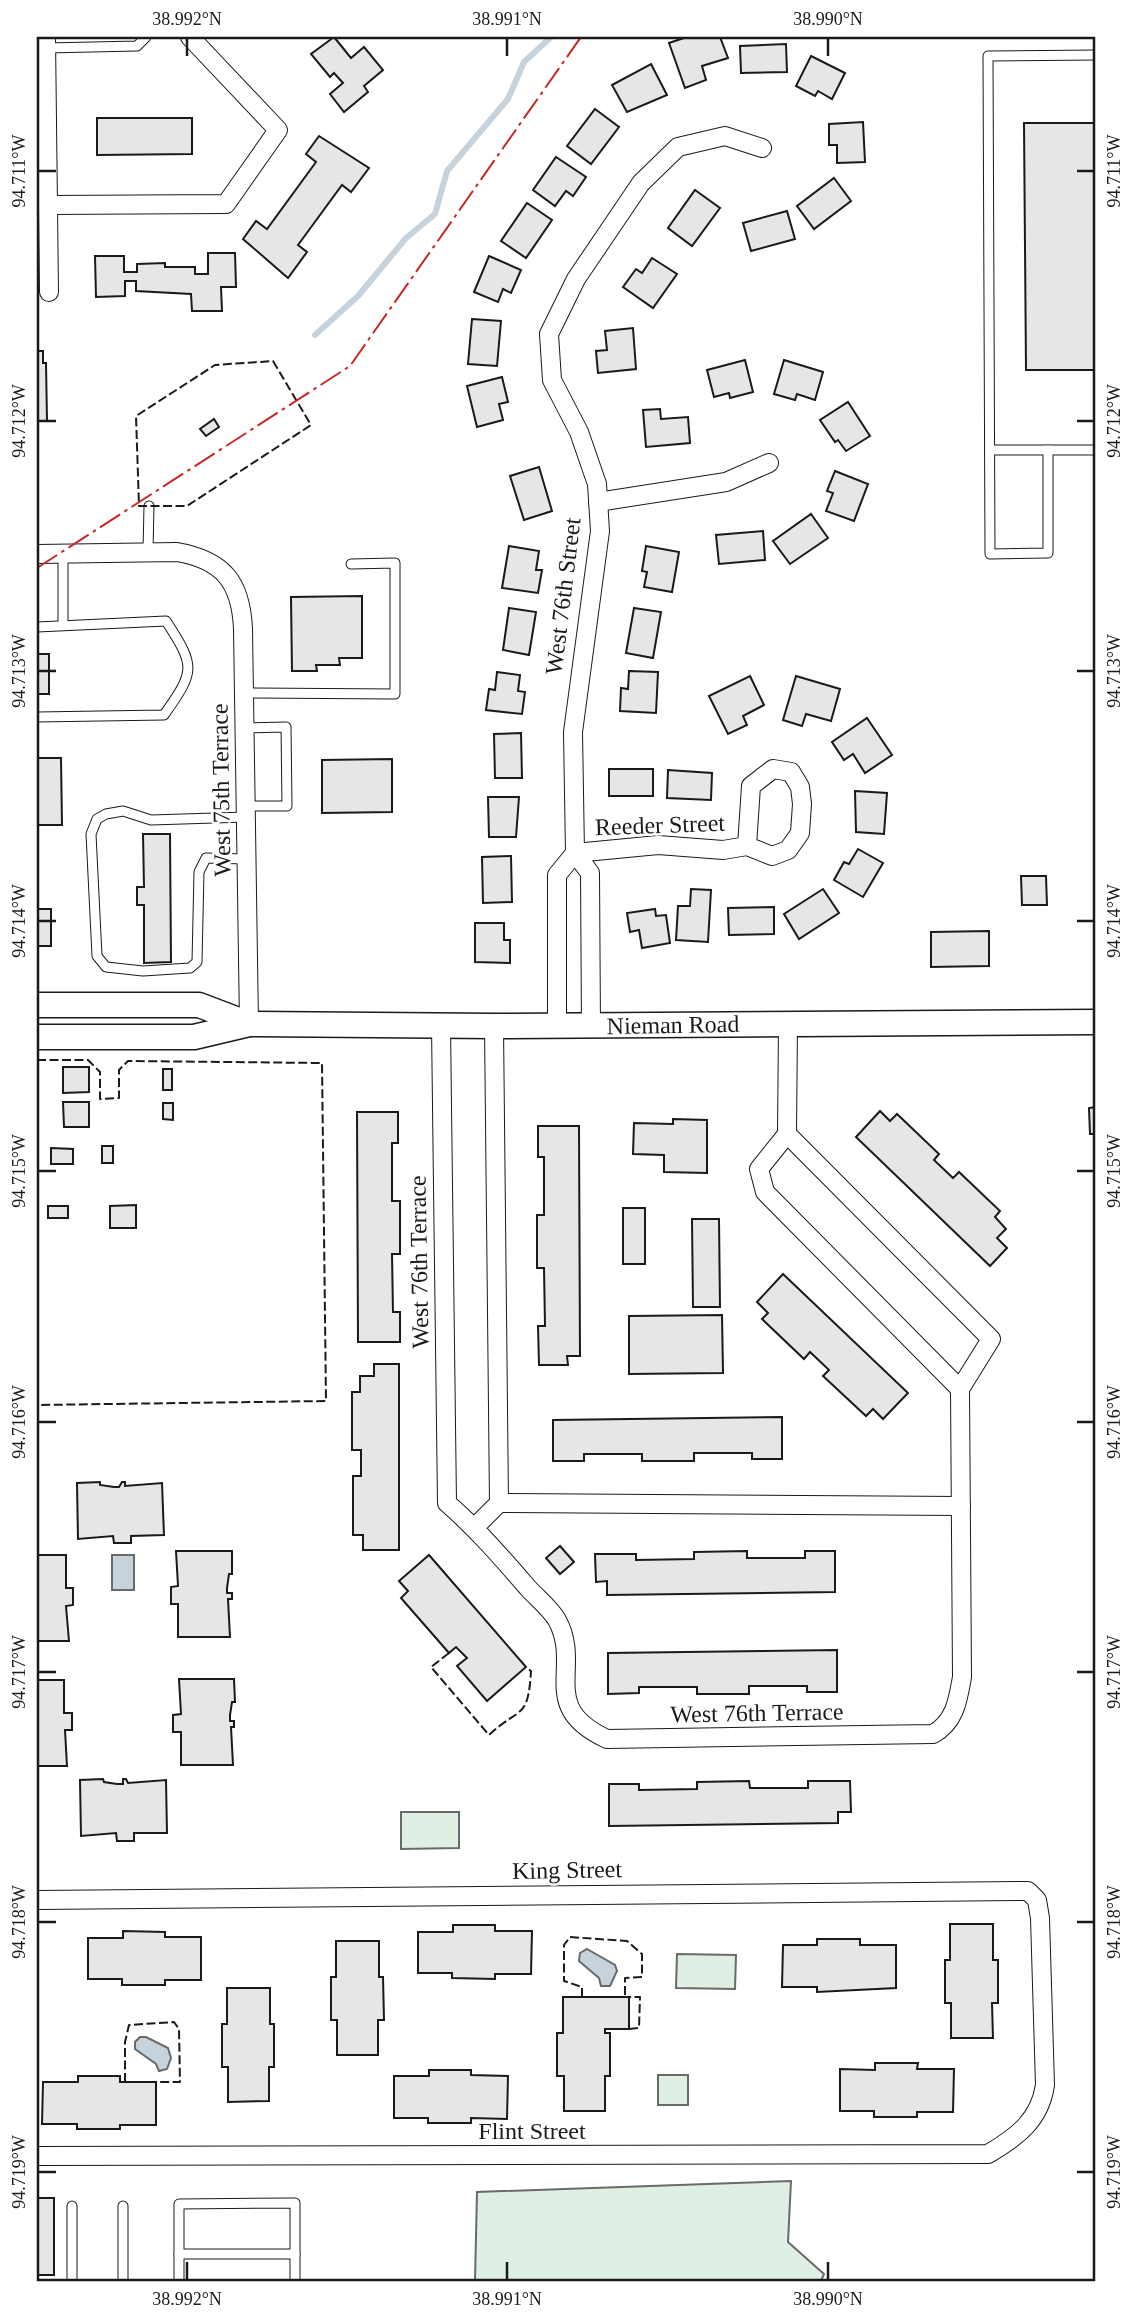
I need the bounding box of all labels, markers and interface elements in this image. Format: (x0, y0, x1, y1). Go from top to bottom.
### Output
text: 38.992°N (152, 9, 222, 29)
text: 38.991°N (472, 9, 542, 29)
text: 38.990°N (793, 9, 863, 29)
text: 94.711°W (9, 134, 29, 208)
text: 94.711°W (1104, 134, 1124, 208)
text: 94.712°W (9, 384, 29, 458)
text: 94.712°W (1104, 384, 1124, 458)
street label: West 76th Street (540, 516, 586, 676)
text: 94.713°W (9, 634, 29, 708)
text: 94.713°W (1104, 634, 1124, 708)
street label: West 75th Terrace (206, 703, 236, 877)
street label: Reeder Street (595, 810, 726, 840)
text: 94.714°W (9, 884, 29, 958)
text: 94.714°W (1104, 884, 1124, 958)
street label: Nieman Road (606, 1011, 740, 1039)
text: 94.715°W (9, 1134, 29, 1208)
text: 94.715°W (1104, 1134, 1124, 1208)
street label: West 76th Terrace (404, 1175, 434, 1349)
text: 94.716°W (9, 1385, 29, 1459)
text: 94.716°W (1104, 1385, 1124, 1459)
text: 94.717°W (9, 1635, 29, 1709)
text: 94.717°W (1104, 1635, 1124, 1709)
street label: West 76th Terrace (670, 1698, 844, 1728)
street label: King Street (512, 1856, 623, 1884)
text: 94.718°W (9, 1885, 29, 1959)
text: 94.718°W (1104, 1885, 1124, 1959)
street label: Flint Street (478, 2118, 586, 2144)
text: 94.719°W (9, 2135, 29, 2209)
text: 94.719°W (1104, 2135, 1124, 2209)
text: 38.992°N (152, 2289, 222, 2309)
text: 38.991°N (472, 2289, 542, 2309)
text: 38.990°N (793, 2289, 863, 2309)

